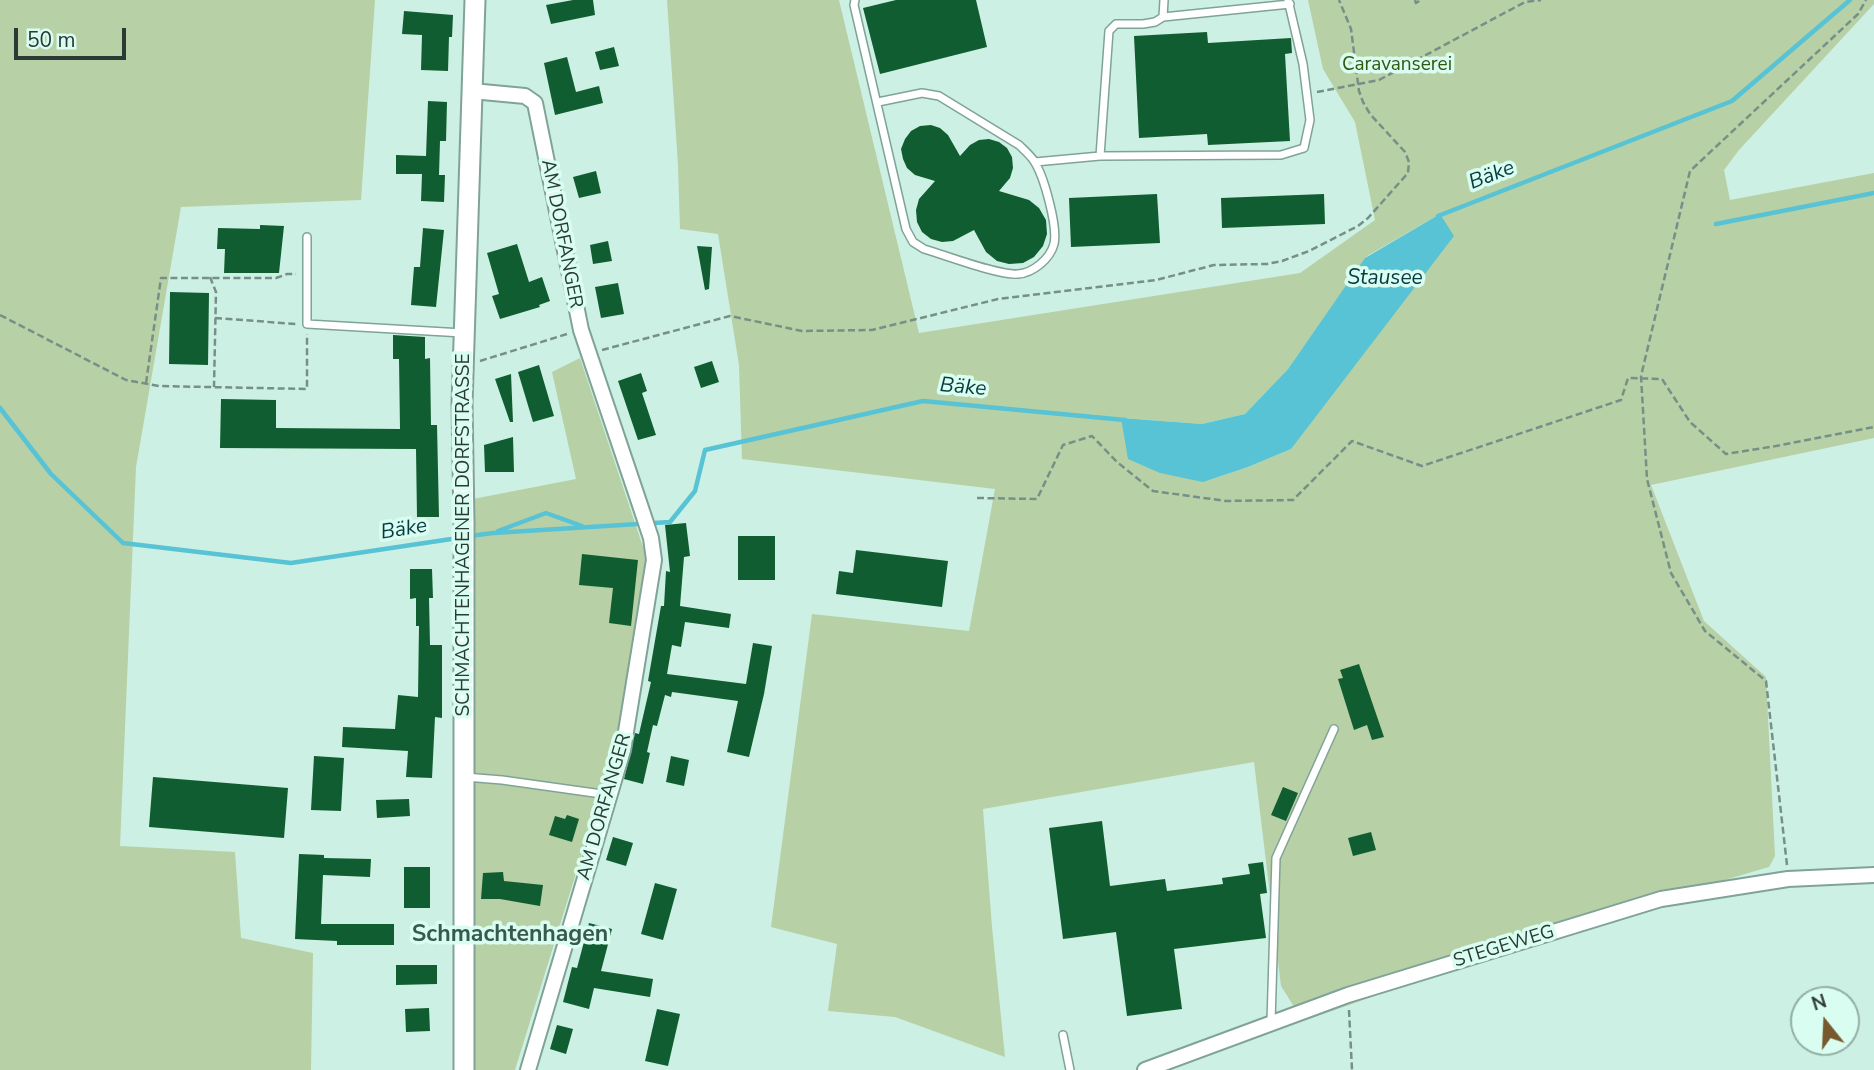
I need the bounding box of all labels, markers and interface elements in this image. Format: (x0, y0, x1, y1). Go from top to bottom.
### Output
scale bar (18, 14, 130, 58)
text: 50 m (27, 26, 76, 54)
park label: Caravanserei (1342, 54, 1452, 76)
water label: Bäke (1466, 156, 1518, 196)
street label: AM DORFANGER (535, 158, 587, 310)
water label: Stausee (1347, 266, 1423, 292)
street label: SCHMACHTENHAGENER DORFSTRASSE (453, 353, 475, 717)
water label: Bäke (939, 373, 987, 403)
water label: Bäke (379, 514, 429, 546)
street label: AM DORFANGER (573, 731, 637, 883)
district label: Schmachtenhagen (412, 921, 608, 949)
street label: STEGEWEG (1451, 921, 1557, 973)
north arrow (1790, 986, 1860, 1056)
text: N (1808, 988, 1830, 1017)

